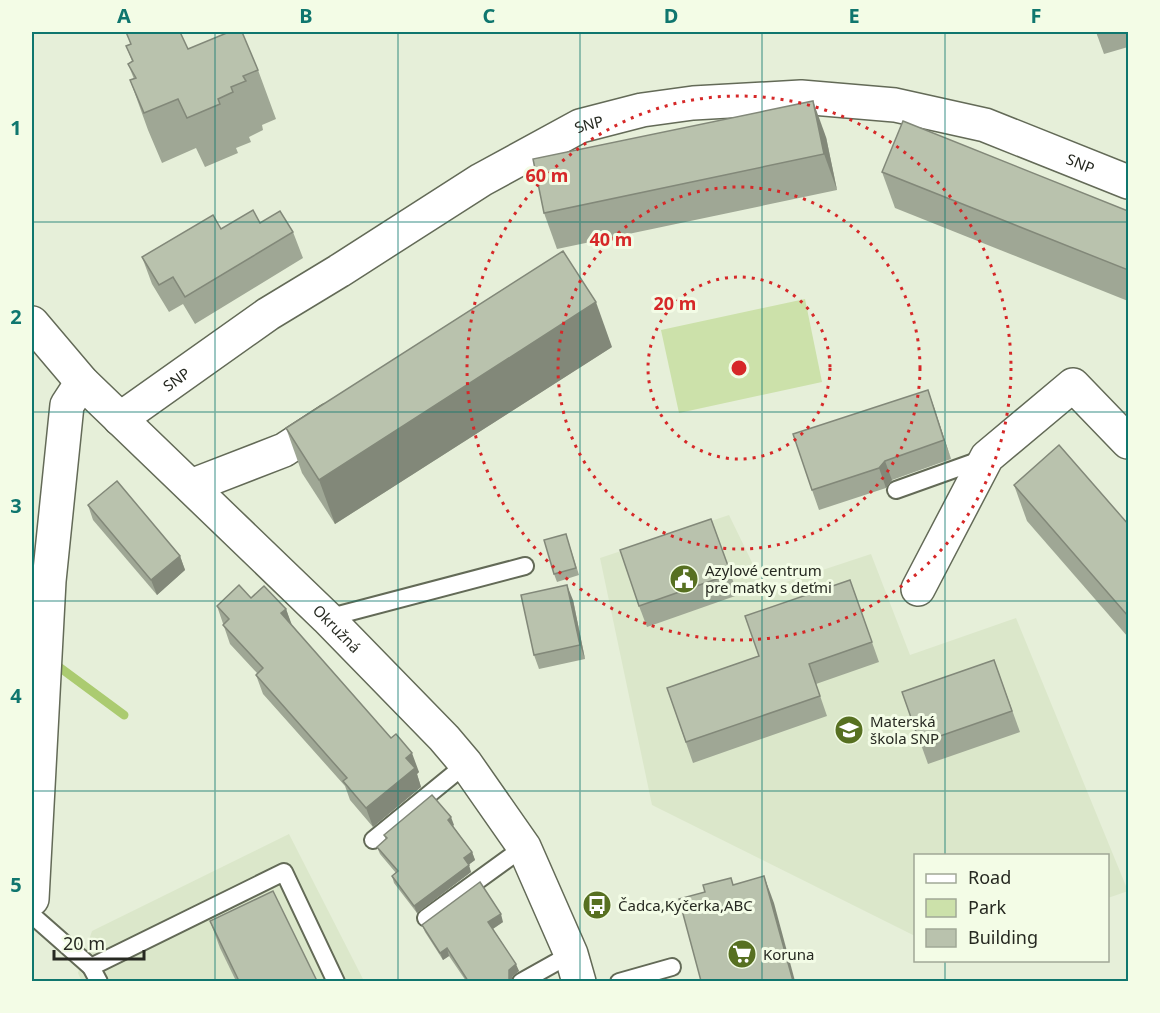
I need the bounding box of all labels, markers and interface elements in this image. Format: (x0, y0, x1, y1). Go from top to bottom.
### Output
text: A (117, 2, 131, 29)
text: B (299, 2, 313, 29)
text: C (483, 2, 496, 29)
text: D (664, 2, 678, 29)
text: E (848, 2, 860, 29)
text: F (1031, 2, 1041, 29)
street label: SNP (571, 110, 605, 137)
text: 1 (10, 114, 22, 141)
street label: SNP (1064, 148, 1098, 178)
text: 60 m (526, 163, 568, 187)
text: 40 m (590, 227, 632, 251)
text: 20 m (654, 291, 696, 315)
text: 2 (10, 303, 22, 330)
centre of rings (729, 358, 749, 378)
street label: SNP (159, 363, 194, 396)
text: 3 (10, 492, 22, 519)
place label: Azylové centrum pre matky s deťmi (705, 560, 832, 597)
public building icon: Azylové centrum pre matky s deťmi (668, 563, 700, 595)
street label: Okružná (309, 600, 365, 657)
text: 4 (10, 682, 22, 709)
place label: Materská škola SNP (870, 711, 939, 748)
school or university icon: Materská škola SNP (833, 714, 865, 746)
legend (914, 854, 1109, 962)
text: Road (968, 865, 1011, 889)
text: 5 (10, 871, 22, 898)
bus stop icon: Čadca,Kyčerka,ABC (581, 889, 613, 921)
place label: Čadca,Kyčerka,ABC (618, 895, 753, 915)
text: Park (968, 895, 1006, 919)
scale bar (54, 923, 144, 961)
text: Building (968, 925, 1038, 949)
text: 20 m (63, 931, 105, 955)
supermarket icon: Koruna (726, 938, 758, 970)
place label: Koruna (763, 944, 815, 964)

